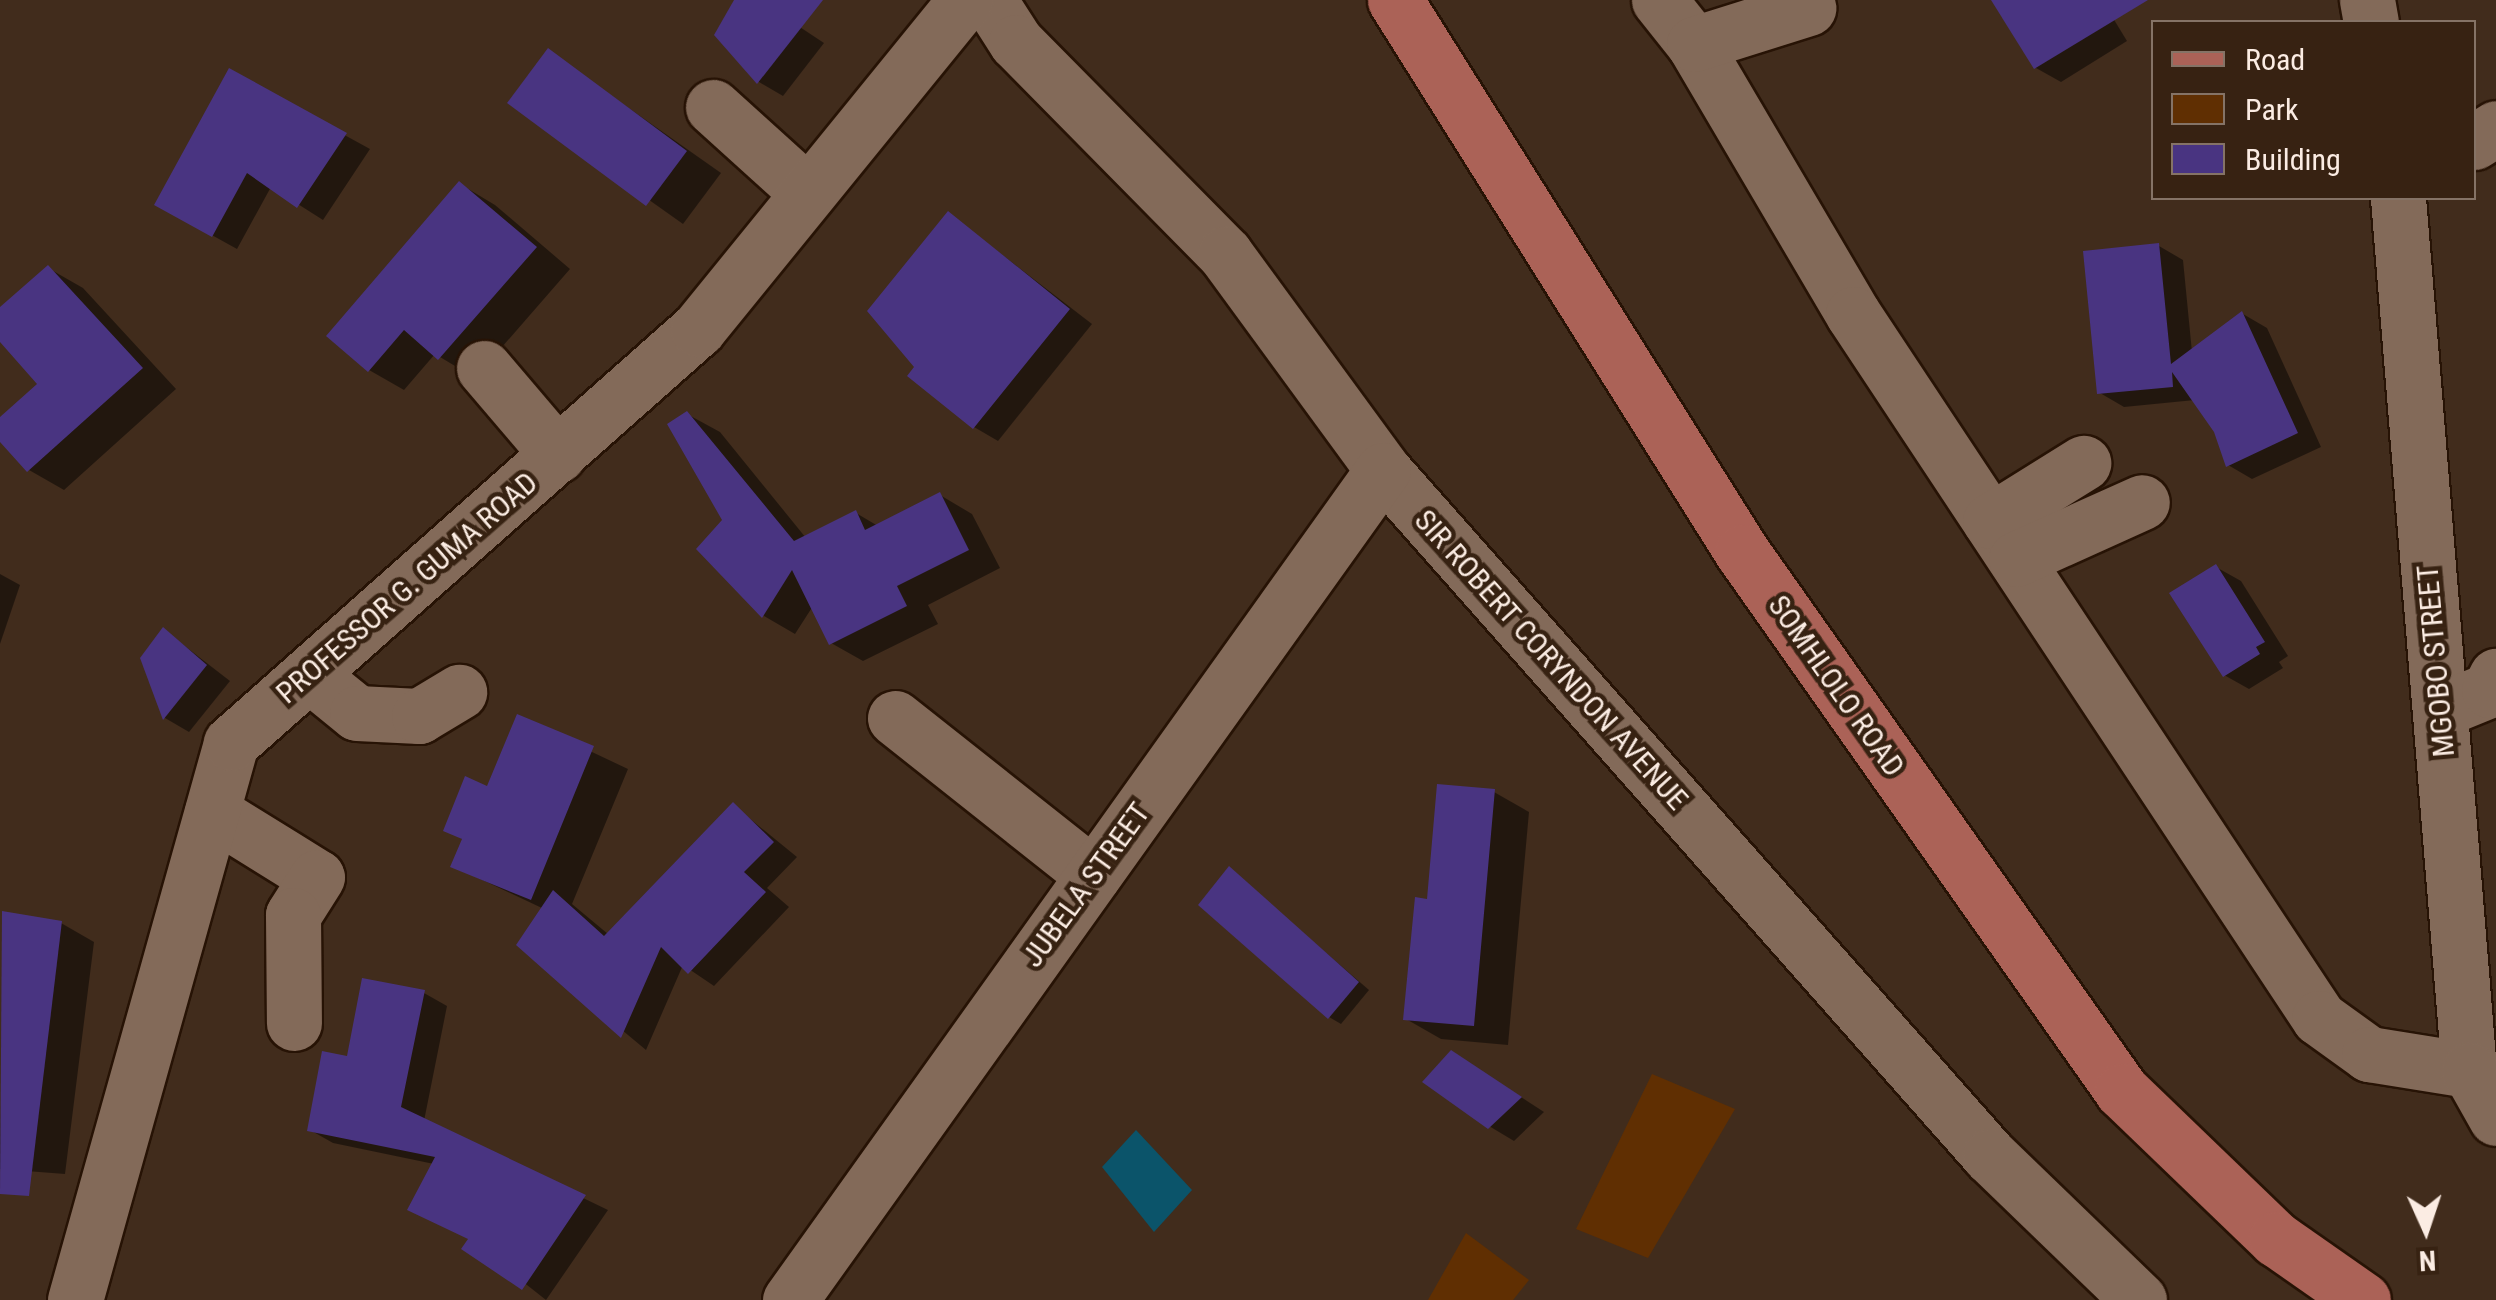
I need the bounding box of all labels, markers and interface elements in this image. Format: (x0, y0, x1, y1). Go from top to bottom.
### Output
legend (2151, 20, 2476, 200)
text: Road (2245, 42, 2305, 77)
text: Park (2245, 92, 2299, 127)
text: Building (2245, 142, 2341, 177)
street label: PROFESSOR G. GUMA ROAD (269, 465, 545, 711)
street label: SIR ROBERT CORYNDON AVENUE (1407, 502, 1695, 818)
street label: MGOBO STREET (2410, 564, 2462, 758)
street label: SOMHLOLO ROAD (1760, 589, 1912, 783)
street label: JUBELA STREET (1014, 796, 1158, 974)
north arrow (2376, 1180, 2476, 1280)
text: N (2418, 1244, 2437, 1277)

